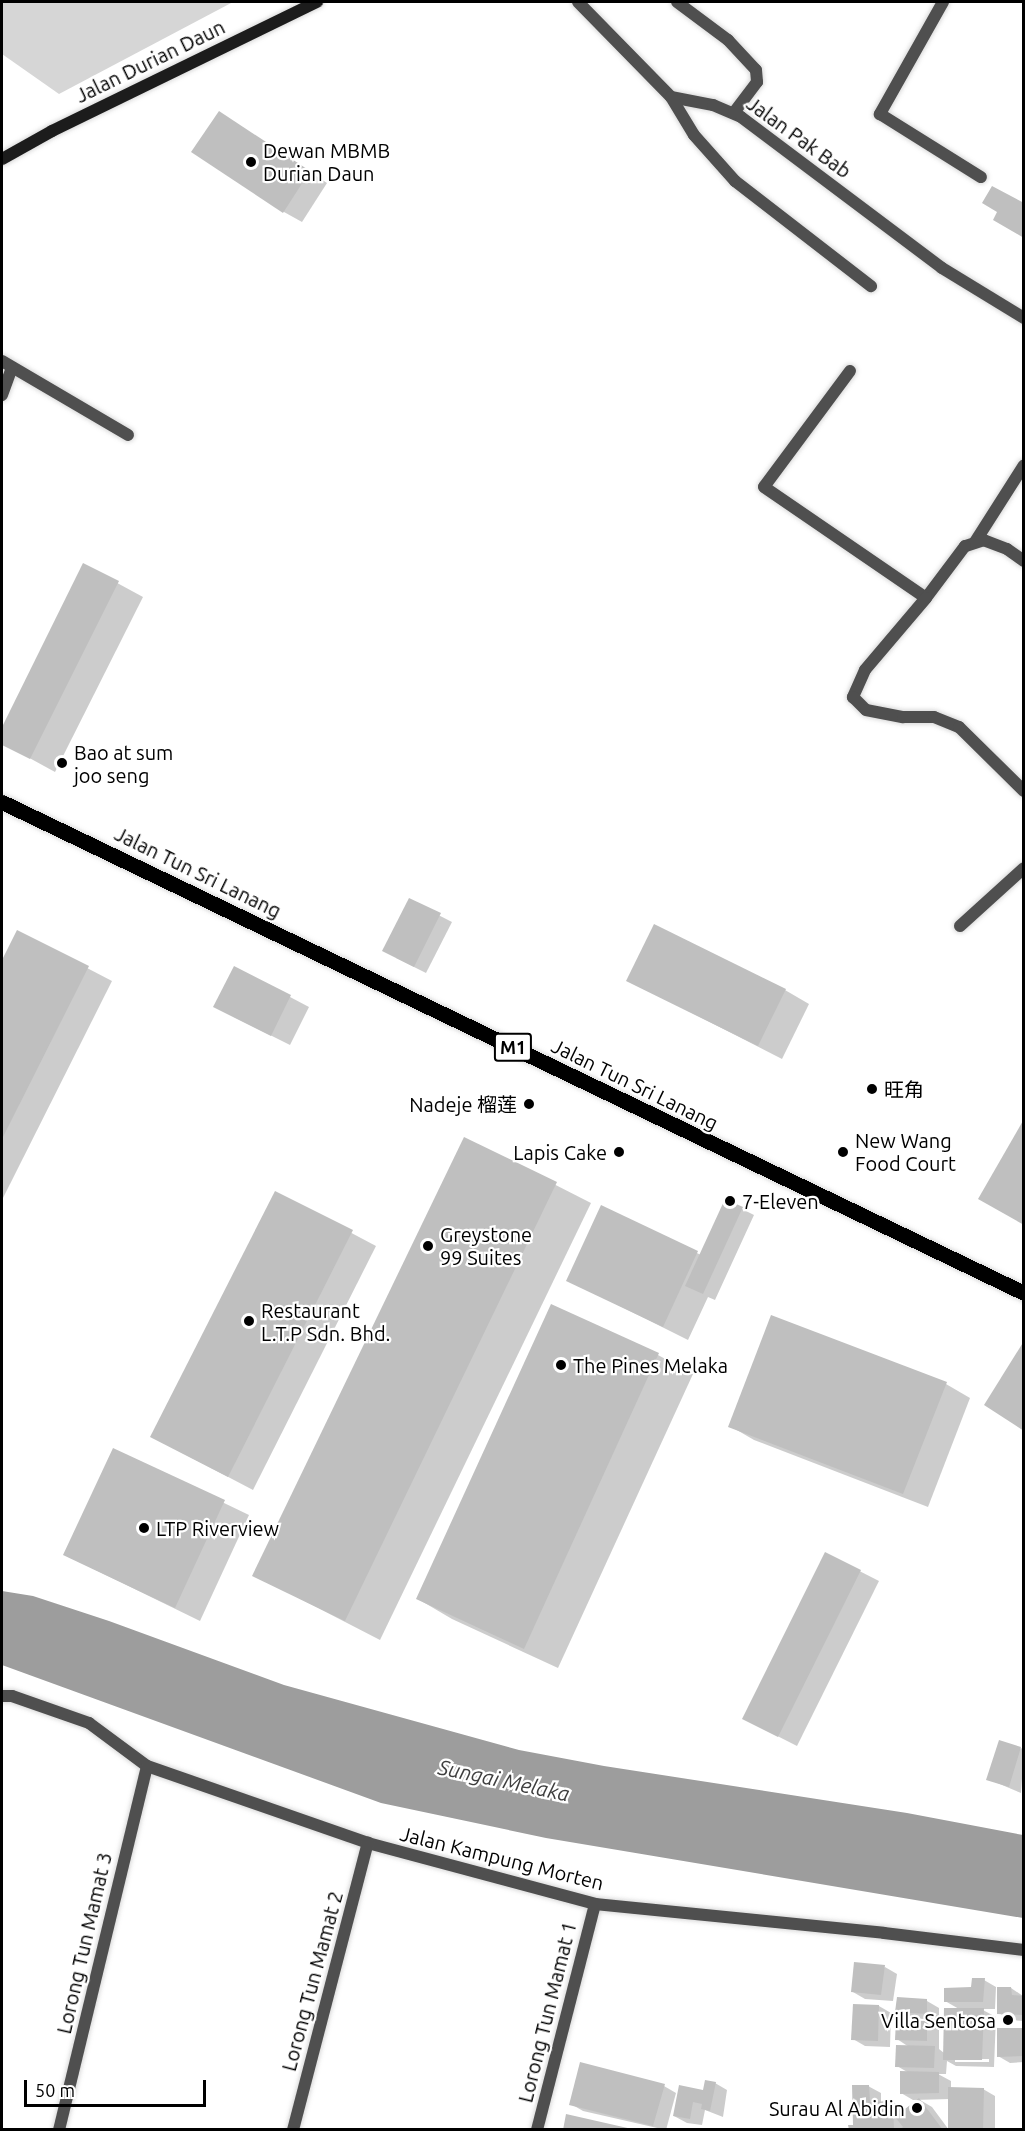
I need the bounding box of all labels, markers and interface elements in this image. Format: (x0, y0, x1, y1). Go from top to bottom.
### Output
street label: Jalan Durian Daun (71, 14, 229, 108)
street label: Jalan Pak Bab (742, 91, 856, 183)
place label: Dewan MBMB Durian Daun (263, 138, 390, 185)
marker: Dewan MBMB Durian Daun (244, 155, 258, 169)
place label: Bao at sum joo seng (74, 740, 173, 787)
marker: Bao at sum joo seng (55, 756, 69, 770)
street label: Jalan Tun Sri Lanang (111, 821, 285, 923)
road number: M1 (494, 1032, 532, 1062)
street label: Jalan Tun Sri Lanang (548, 1033, 722, 1135)
place label: 旺角 (884, 1077, 924, 1101)
marker: 旺角 (865, 1082, 879, 1096)
place label: Nadeje 榴莲 (409, 1092, 517, 1116)
marker: Nadeje 榴莲 (522, 1097, 536, 1111)
place label: New Wang Food Court (855, 1128, 956, 1175)
place label: Lapis Cake (513, 1140, 607, 1164)
marker: Lapis Cake (612, 1145, 626, 1159)
marker: New Wang Food Court (836, 1145, 850, 1159)
place label: 7-Eleven (742, 1189, 819, 1213)
marker: 7-Eleven (723, 1194, 737, 1208)
place label: Greystone 99 Suites (440, 1222, 532, 1269)
marker: Greystone 99 Suites (421, 1239, 435, 1253)
place label: Restaurant L.T.P Sdn. Bhd. (261, 1298, 390, 1345)
marker: Restaurant L.T.P Sdn. Bhd. (242, 1314, 256, 1328)
place label: The Pines Melaka (573, 1353, 728, 1377)
marker: The Pines Melaka (554, 1358, 568, 1372)
place label: LTP Riverview (156, 1516, 279, 1540)
marker: LTP Riverview (137, 1521, 151, 1535)
water label: Sungai Melaka (436, 1754, 572, 1806)
street label: Jalan Kampung Morten (398, 1821, 606, 1895)
street label: Lorong Tun Mamat 3 (51, 1850, 117, 2036)
street label: Lorong Tun Mamat 2 (276, 1888, 348, 2074)
street label: Lorong Tun Mamat 1 (513, 1919, 581, 2105)
place label: Villa Sentosa (881, 2008, 996, 2032)
marker: Villa Sentosa (1001, 2013, 1015, 2027)
scale bar (27, 2068, 208, 2106)
text: 50 m (35, 2080, 75, 2100)
place label: Surau Al Abidin (769, 2096, 905, 2120)
marker: Surau Al Abidin (910, 2101, 924, 2115)

